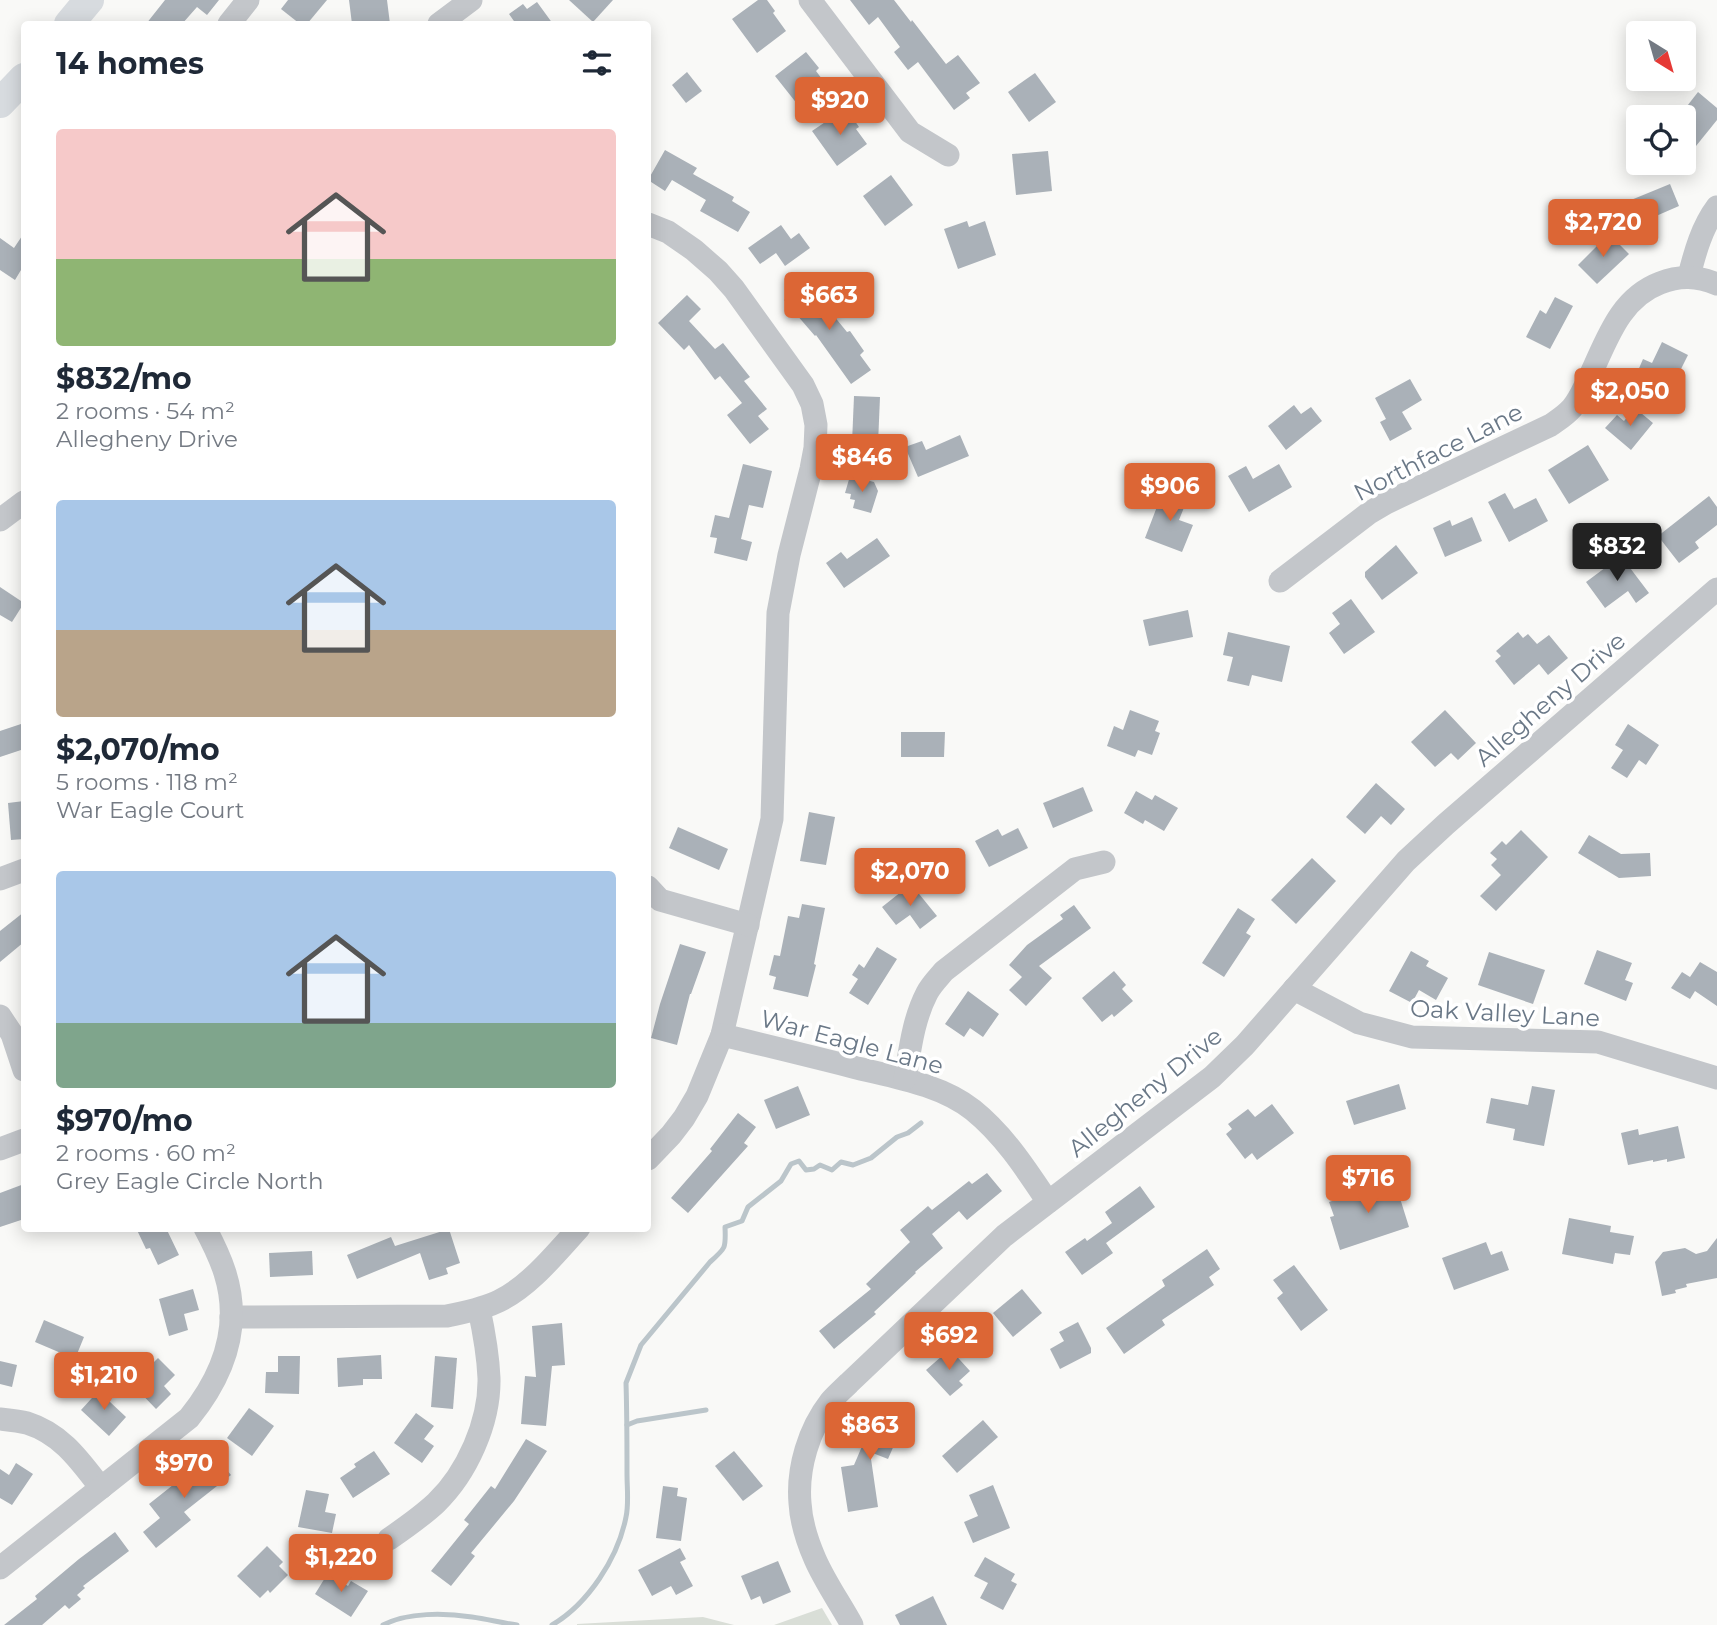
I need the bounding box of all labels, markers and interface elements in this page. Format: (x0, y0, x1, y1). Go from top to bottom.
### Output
north arrow (1626, 21, 1696, 91)
map controls (1626, 21, 1696, 175)
icon: filters (578, 44, 616, 82)
text: 14 homes (56, 45, 204, 82)
pin: $920 (799, 78, 881, 137)
text: $920 (811, 86, 869, 114)
button: locate (1626, 105, 1696, 175)
icon: home (273, 174, 399, 300)
pin: $2,720 (1546, 200, 1660, 259)
text: $2,720 (1564, 208, 1642, 236)
pin: $663 (788, 272, 870, 332)
text: $663 (800, 281, 858, 309)
text: $832/mo (56, 360, 192, 397)
pin: $2,050 (1573, 368, 1687, 428)
text: $2,050 (1590, 377, 1670, 405)
text: 2 rooms · 54 m² (56, 397, 235, 425)
street label: Northface Lane (1349, 397, 1527, 507)
text: Allegheny Drive (56, 425, 238, 453)
pin: $846 (821, 434, 903, 494)
text: $846 (832, 443, 892, 471)
pin: $906 (1129, 463, 1211, 523)
text: $906 (1140, 472, 1200, 500)
pin: $832 (1576, 524, 1658, 583)
text: $832 (1589, 532, 1645, 560)
icon: home (273, 545, 399, 671)
street label: Allegheny Drive (1469, 626, 1631, 772)
text: $2,070/mo (56, 731, 220, 768)
text: 5 rooms · 118 m² (56, 768, 238, 796)
text: War Eagle Court (56, 796, 244, 824)
pin: $2,070 (853, 848, 967, 908)
text: $2,070 (870, 857, 950, 885)
icon: home (273, 916, 399, 1042)
street label: Oak Valley Lane (1409, 994, 1601, 1032)
street label: War Eagle Lane (757, 1004, 947, 1080)
street label: Allegheny Drive (1062, 1021, 1228, 1163)
text: $970/mo (56, 1102, 193, 1139)
text: 2 rooms · 60 m² (56, 1139, 236, 1167)
pin: $716 (1327, 1156, 1409, 1215)
text: $716 (1342, 1164, 1394, 1192)
text: Grey Eagle Circle North (56, 1167, 323, 1195)
pin: $692 (908, 1312, 990, 1372)
text: $692 (920, 1321, 978, 1349)
pin: $1,210 (47, 1352, 161, 1412)
text: $1,210 (70, 1361, 138, 1389)
pin: $863 (829, 1402, 911, 1462)
text: $863 (841, 1411, 899, 1439)
pin: $970 (143, 1440, 225, 1500)
text: $970 (155, 1449, 213, 1477)
pin: $1,220 (284, 1534, 398, 1594)
text: $1,220 (305, 1543, 377, 1571)

